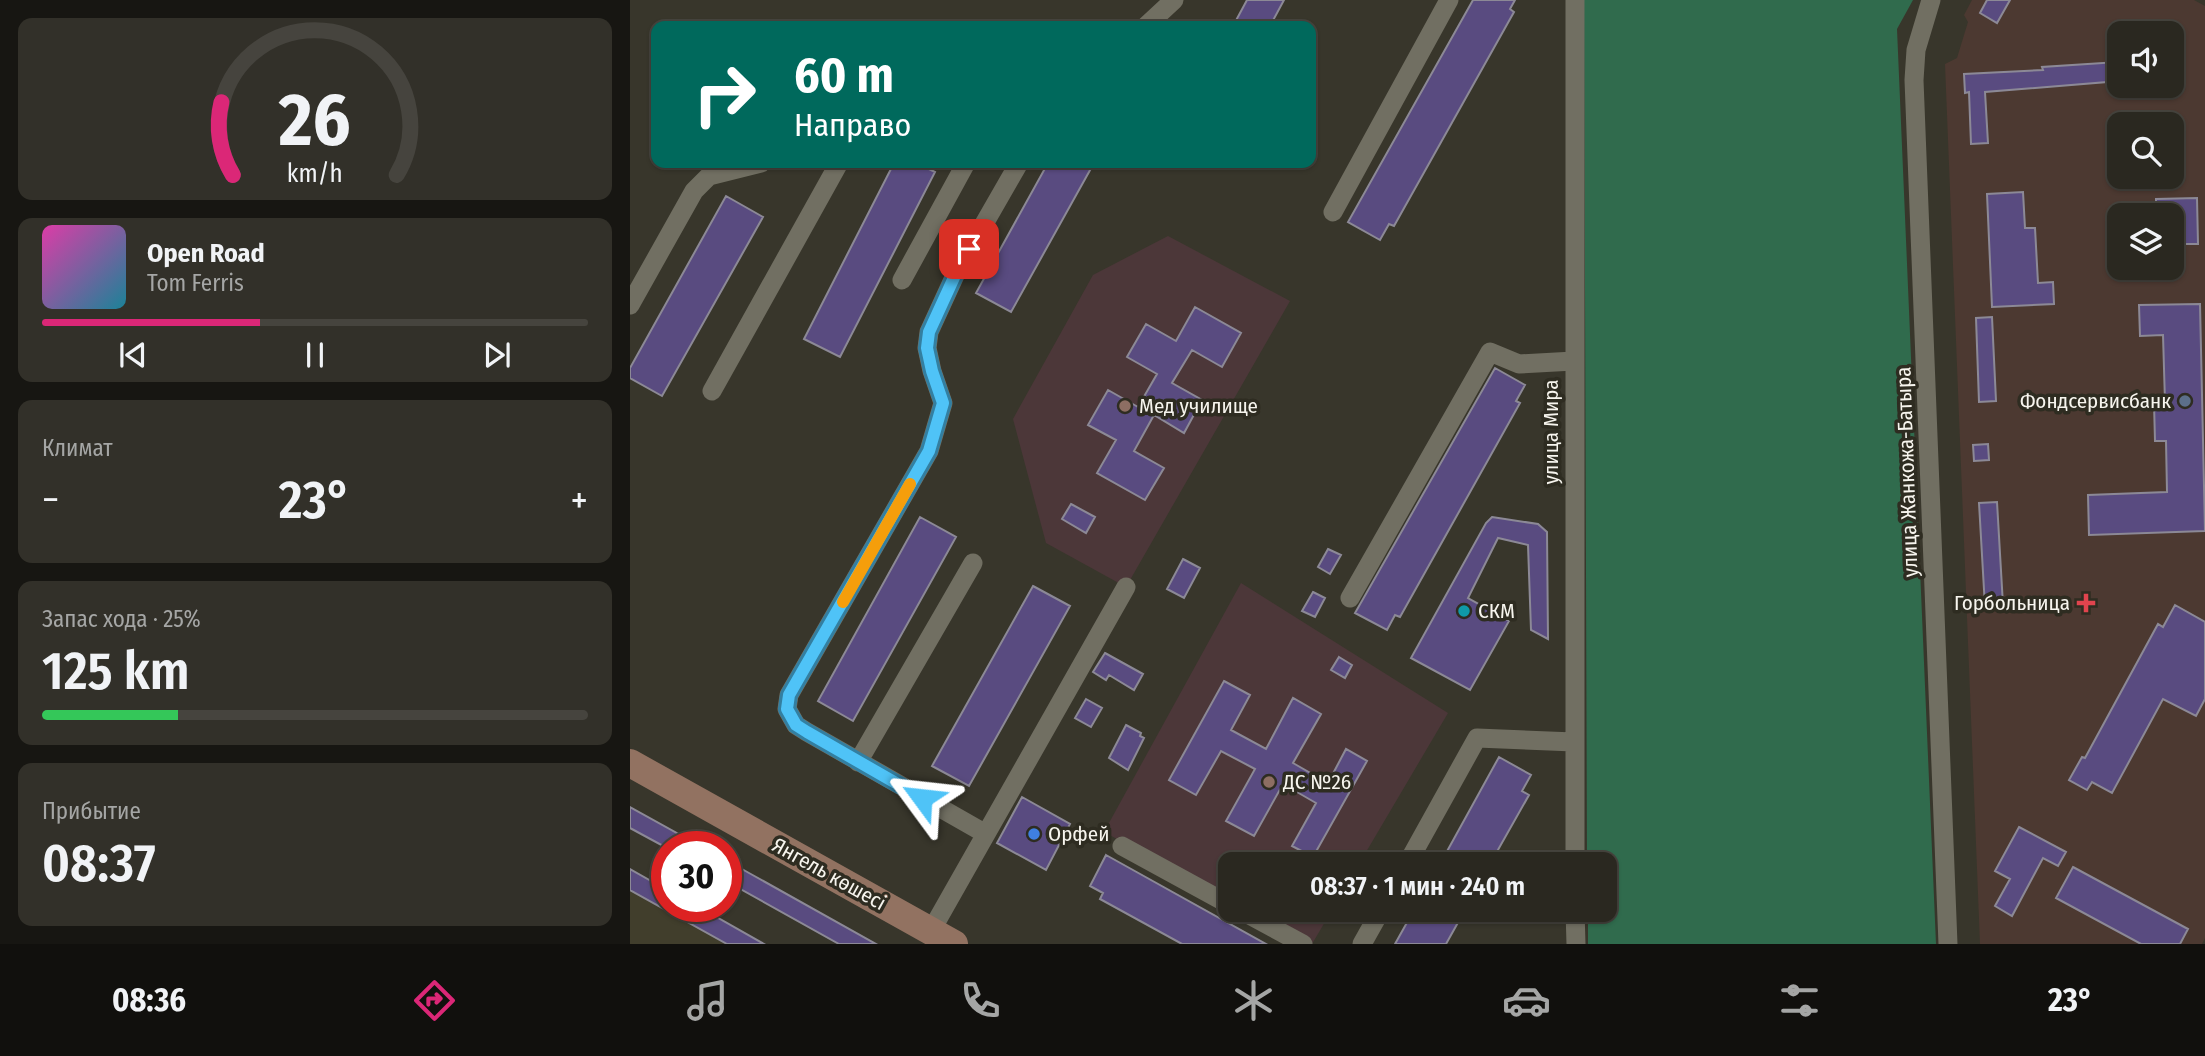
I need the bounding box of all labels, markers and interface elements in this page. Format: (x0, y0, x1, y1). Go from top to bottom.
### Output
map controls (2107, 21, 2184, 280)
button: sound (2107, 21, 2184, 98)
text: 60 m (794, 46, 894, 105)
icon: right (679, 49, 770, 140)
text: 26 (278, 77, 351, 164)
text: Направо (794, 106, 911, 144)
button: search (2107, 112, 2184, 189)
text: km/h (287, 159, 343, 189)
button: layers (2107, 203, 2184, 280)
pin (939, 219, 999, 279)
icon: arrive (950, 230, 988, 268)
text: Open Road (147, 238, 265, 269)
text: Tom Ferris (147, 269, 244, 297)
icon: previous (114, 336, 152, 374)
icon: pause (296, 336, 334, 374)
icon: next (478, 336, 516, 374)
street label: улица Жанкожа-Батыра (1890, 366, 1924, 578)
street label: улица Мира (1538, 379, 1564, 485)
place label: Фондсервисбанк (2020, 388, 2171, 414)
place label: Мед училище (1139, 393, 1258, 419)
marker: Фондсервисбанк (2177, 393, 2193, 409)
marker: Мед училище (1117, 398, 1133, 414)
text: Климат (42, 434, 113, 462)
text: 23° (279, 469, 351, 532)
text: − (42, 477, 59, 523)
text: + (571, 477, 588, 523)
place label: Горбольница (1954, 590, 2070, 616)
marker: Горбольница (2076, 593, 2096, 613)
place label: СКМ (1478, 598, 1515, 624)
marker: СКМ (1456, 603, 1472, 619)
text: Запас хода · 25% (42, 605, 201, 633)
text: 125 km (42, 640, 189, 703)
position arrow (885, 761, 959, 835)
place label: ДС №26 (1282, 769, 1351, 795)
marker: ДС №26 (1261, 774, 1277, 790)
text: Прибытие (42, 797, 141, 825)
place label: Орфей (1048, 821, 1109, 847)
marker: Орфей (1026, 826, 1042, 842)
speed limit sign: 30 (651, 831, 742, 922)
text: 08:37 (42, 832, 156, 895)
street label: Янгель көшесі (767, 832, 891, 916)
text: 08:37 · 1 мин · 240 m (1310, 871, 1525, 902)
icon: directions (410, 976, 459, 1025)
icon: music (683, 976, 732, 1025)
icon: phone (956, 976, 1005, 1025)
icon: climate (1229, 976, 1278, 1025)
icon: car (1502, 976, 1551, 1025)
icon: filters (1775, 976, 1824, 1025)
text: 08:36 (112, 981, 186, 1019)
text: 23° (2048, 981, 2093, 1019)

